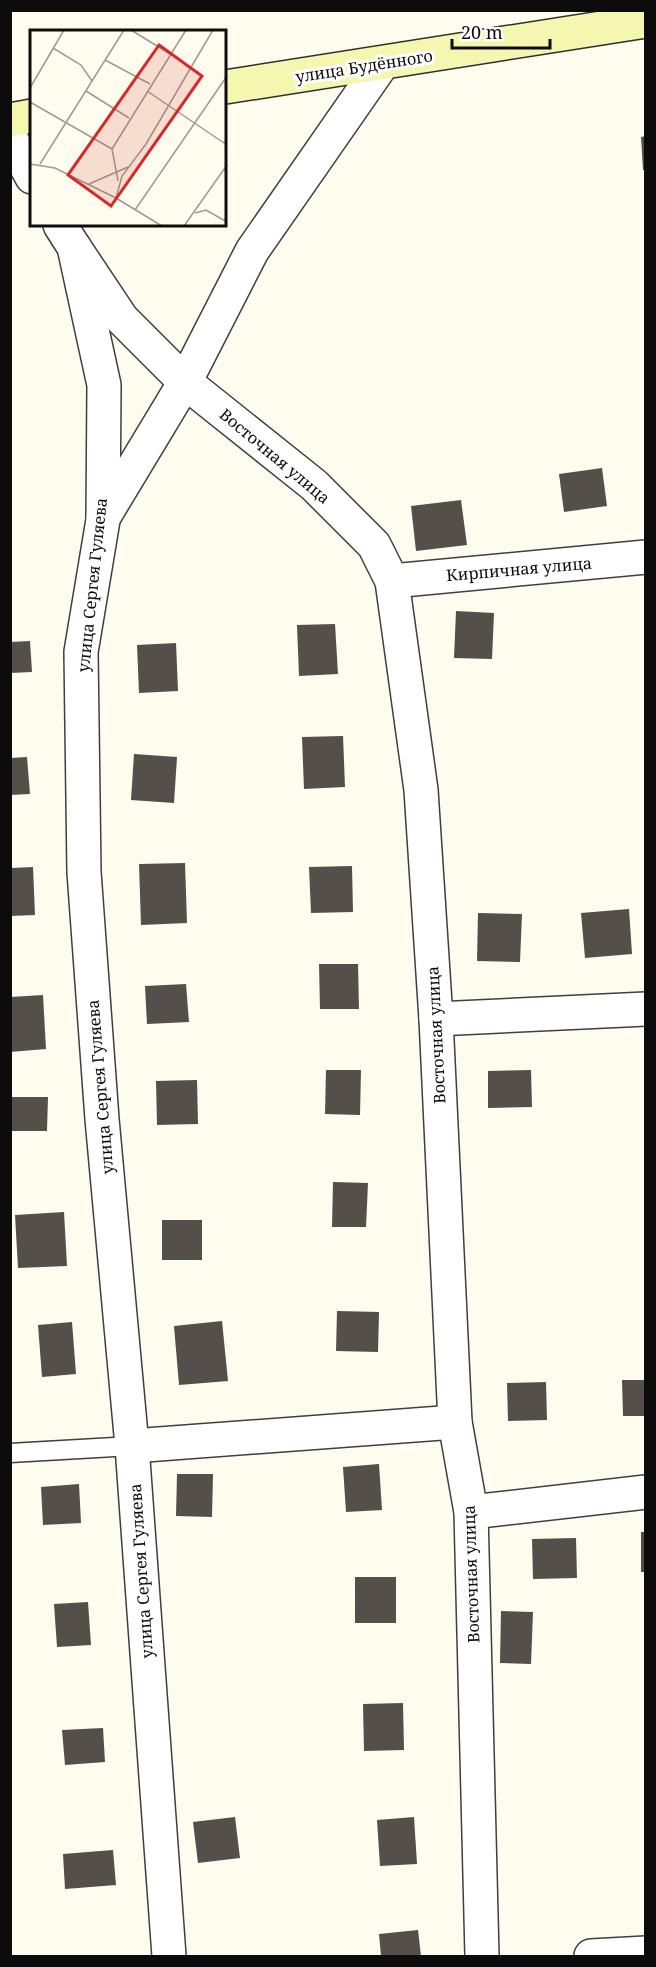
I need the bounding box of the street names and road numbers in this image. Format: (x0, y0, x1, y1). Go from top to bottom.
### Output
street label: улица Будённого (294, 44, 434, 88)
street label: Восточная улица (215, 403, 335, 509)
street label: улица Сергея Гуляева (72, 497, 112, 673)
street label: Кирпичная улица (445, 552, 593, 586)
street label: Восточная улица (421, 966, 451, 1104)
street label: улица Сергея Гуляева (81, 999, 119, 1175)
street label: улица Сергея Гуляева (124, 1483, 158, 1659)
street label: Восточная улица (458, 1505, 484, 1643)

